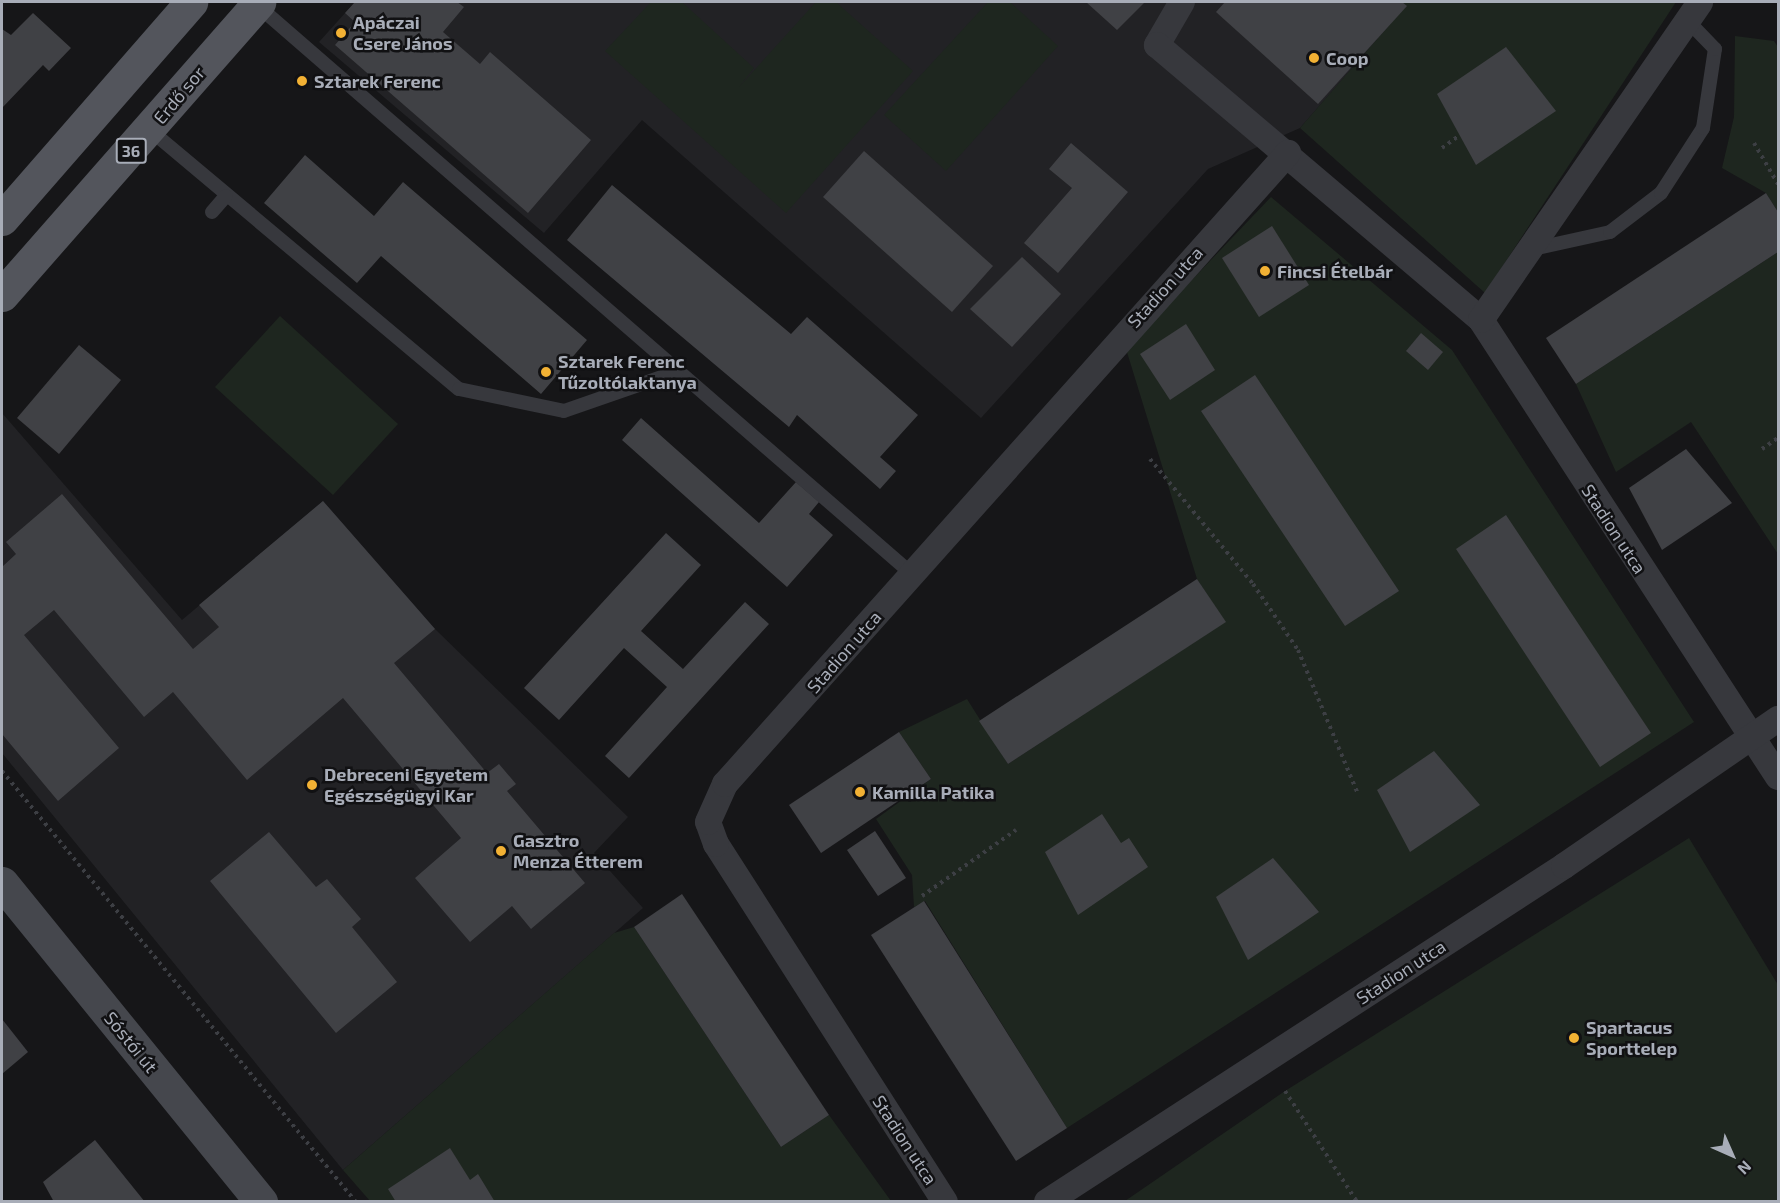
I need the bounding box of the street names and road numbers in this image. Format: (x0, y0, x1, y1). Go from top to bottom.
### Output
street label: Erdő sor (149, 62, 209, 128)
road number: 36 (114, 138, 148, 164)
street label: Stadion utca (1123, 242, 1207, 332)
street label: Stadion utca (1577, 480, 1651, 578)
street label: Stadion utca (802, 606, 886, 698)
street label: Stadion utca (1352, 935, 1450, 1009)
street label: Sóstói út (100, 1007, 162, 1077)
street label: Stadion utca (868, 1091, 942, 1189)

